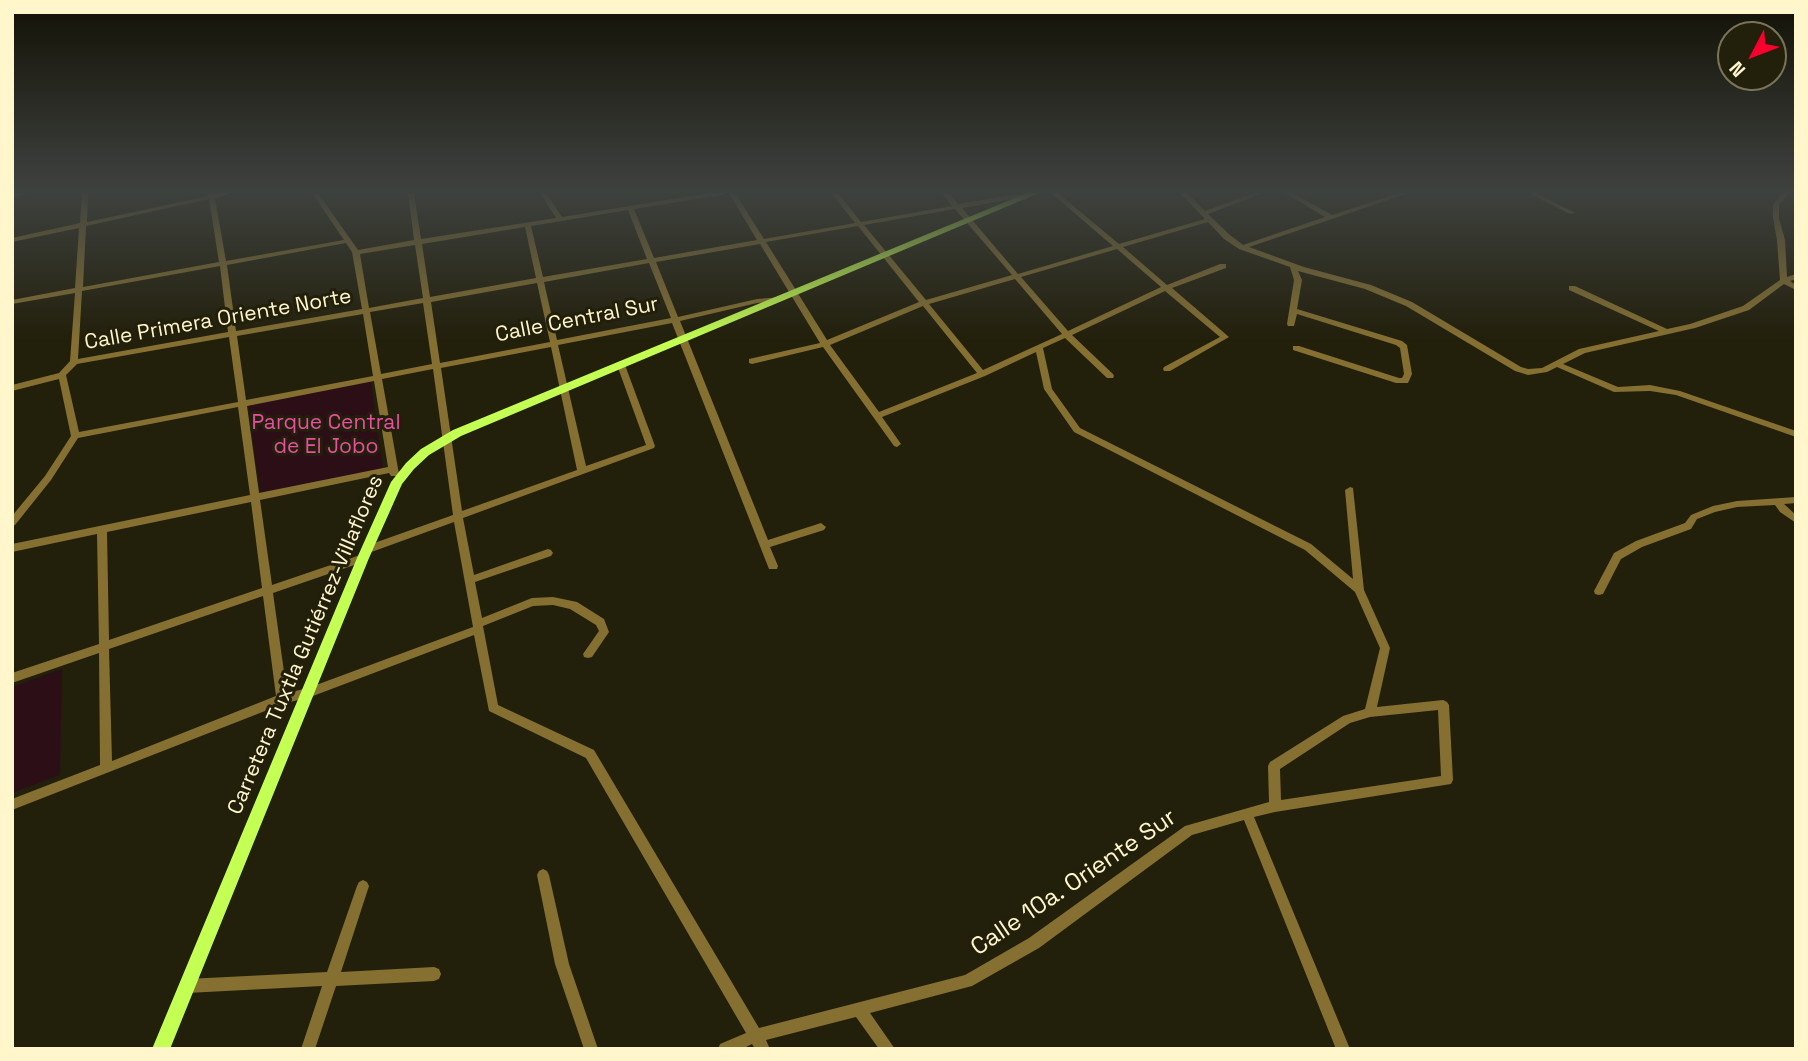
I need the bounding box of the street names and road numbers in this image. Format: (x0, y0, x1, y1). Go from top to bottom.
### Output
street label: Calle Primera Oriente Norte (83, 284, 353, 356)
street label: Calle Central Sur (493, 292, 661, 348)
street label: Carretera Tuxtla Gutiérrez-Villaflores (223, 472, 389, 818)
street label: Calle 10a. Oriente Sur (966, 803, 1182, 963)

